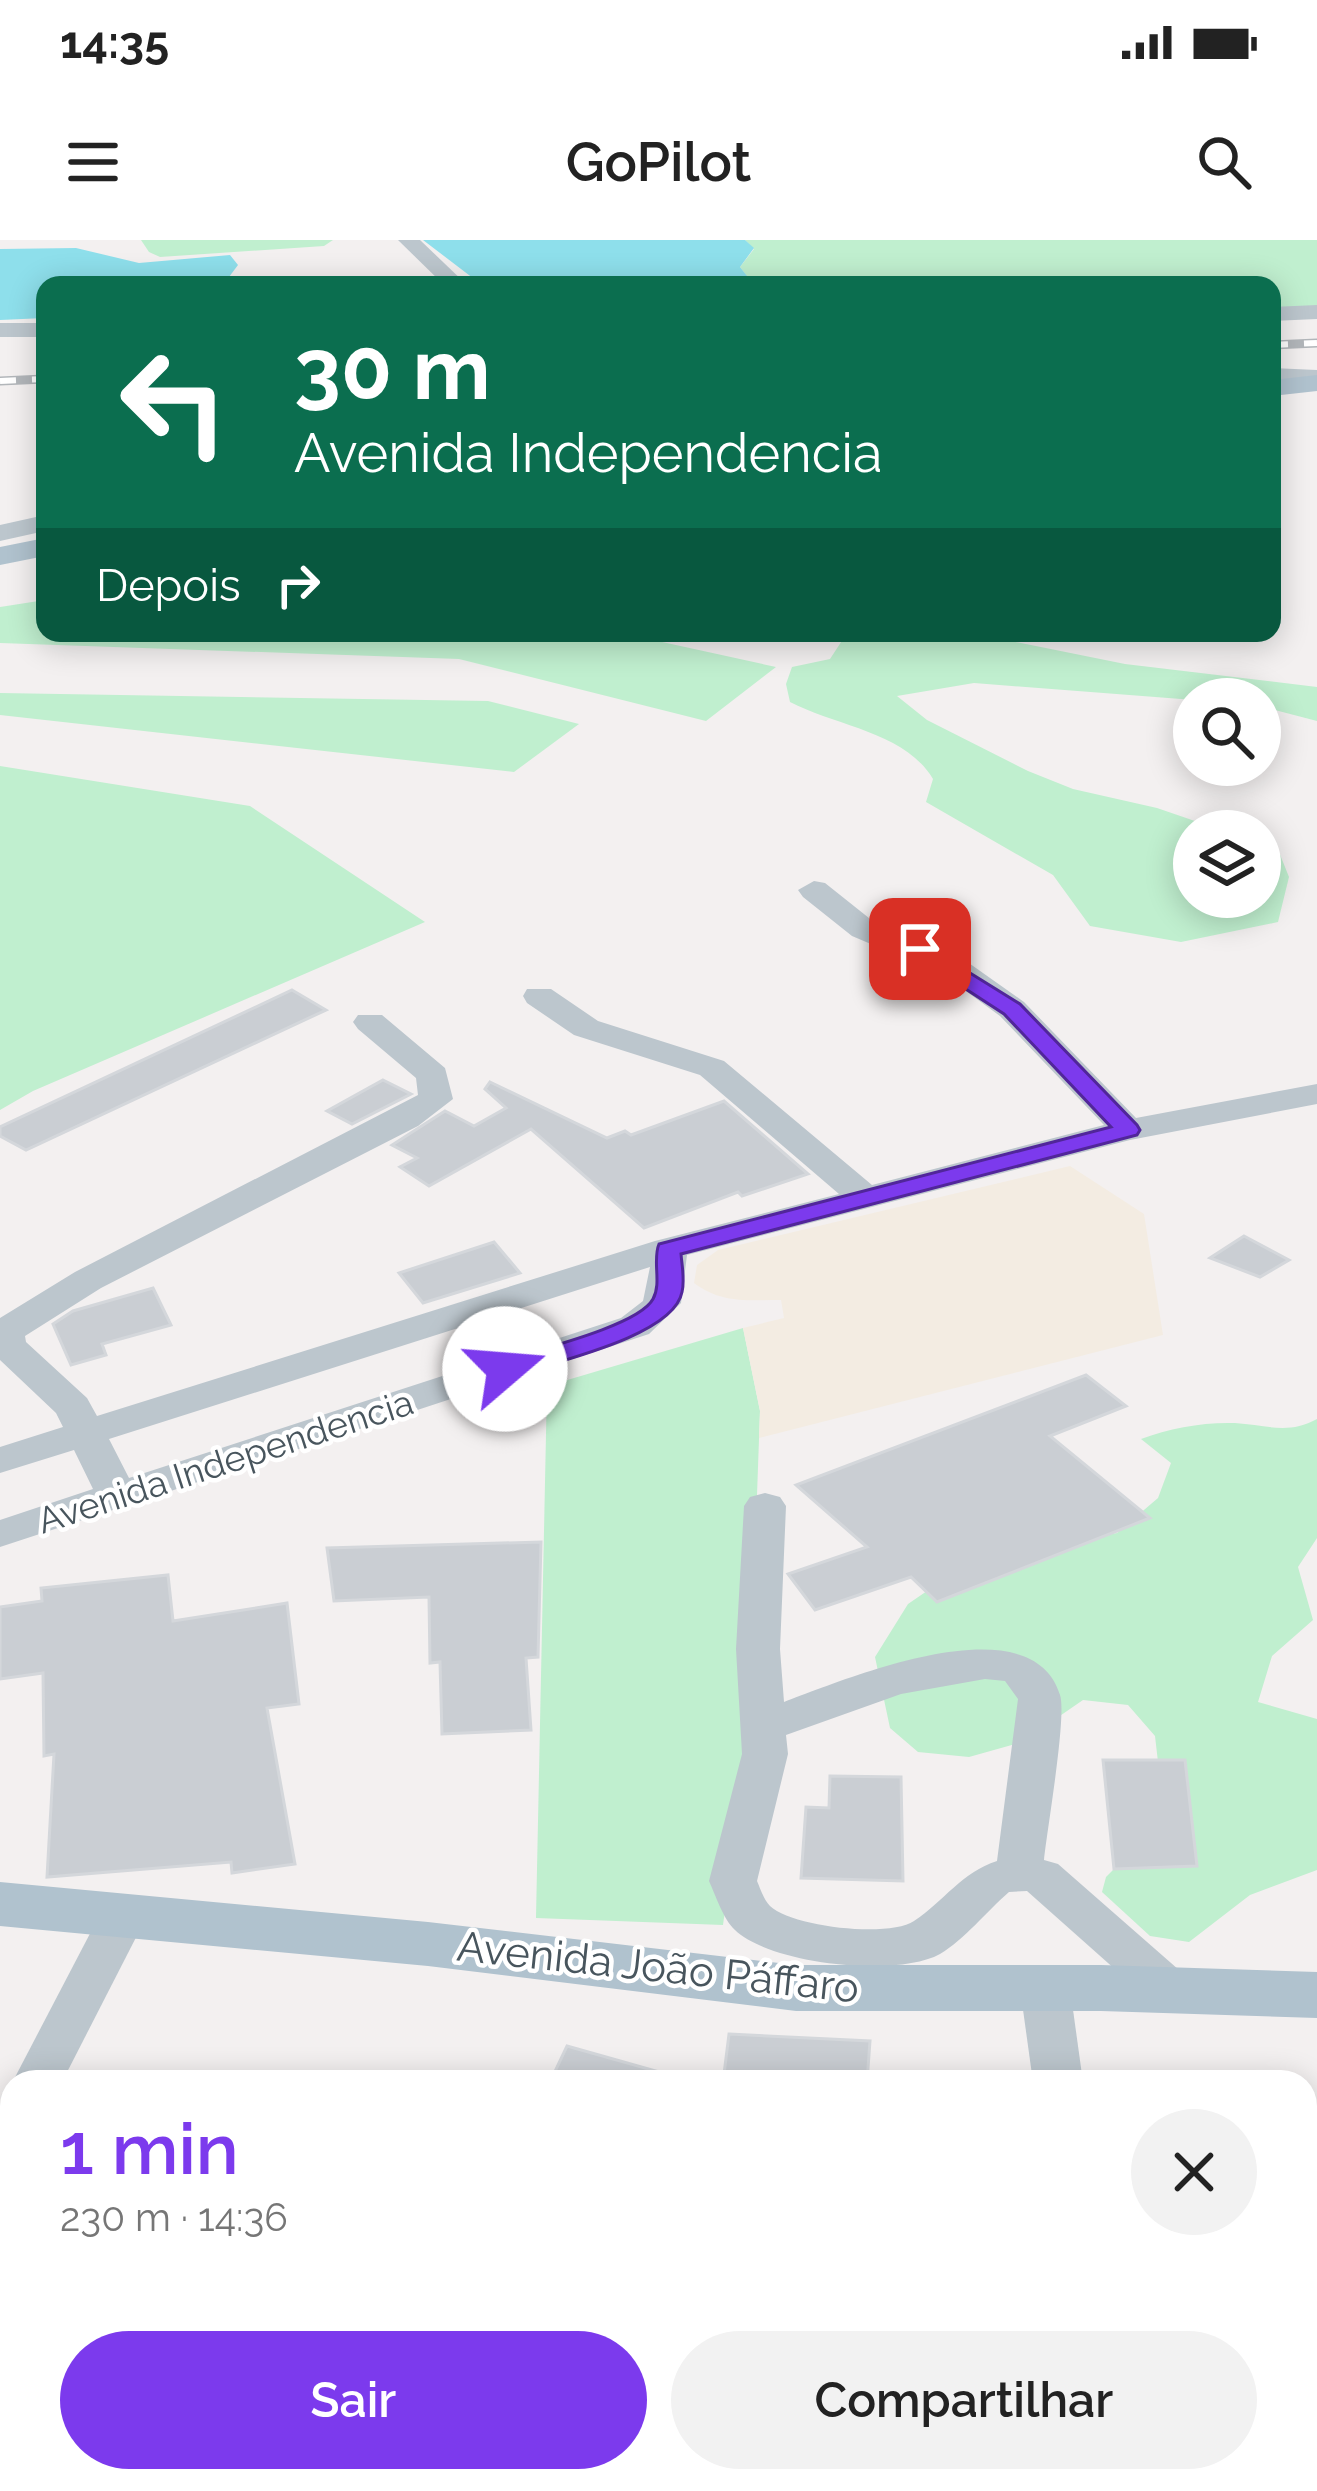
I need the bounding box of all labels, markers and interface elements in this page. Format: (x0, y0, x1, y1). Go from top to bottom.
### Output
text: 14:35 (60, 16, 169, 69)
icon: menu (60, 129, 126, 195)
icon: search (1191, 129, 1257, 195)
text: GoPilot (566, 130, 751, 194)
text: 30 m (294, 320, 491, 419)
icon: left (96, 324, 252, 480)
text: Avenida Independencia (294, 421, 883, 485)
icon: right (265, 552, 331, 618)
text: Depois (96, 559, 241, 612)
map controls (1173, 678, 1281, 918)
button: search (1173, 678, 1281, 786)
button: layers (1173, 810, 1281, 918)
pin (869, 898, 971, 1000)
icon: arrive (887, 916, 953, 982)
position arrow (442, 1306, 568, 1432)
street label: Avenida Independencia (32, 1380, 418, 1542)
street label: Avenida João Páffaro (455, 1922, 861, 2012)
text: 1 min (60, 2106, 239, 2191)
button: close (1131, 2109, 1257, 2235)
text: 230 m · 14:36 (60, 2194, 288, 2240)
button: Sair (60, 2331, 647, 2469)
button: Compartilhar (671, 2331, 1257, 2469)

